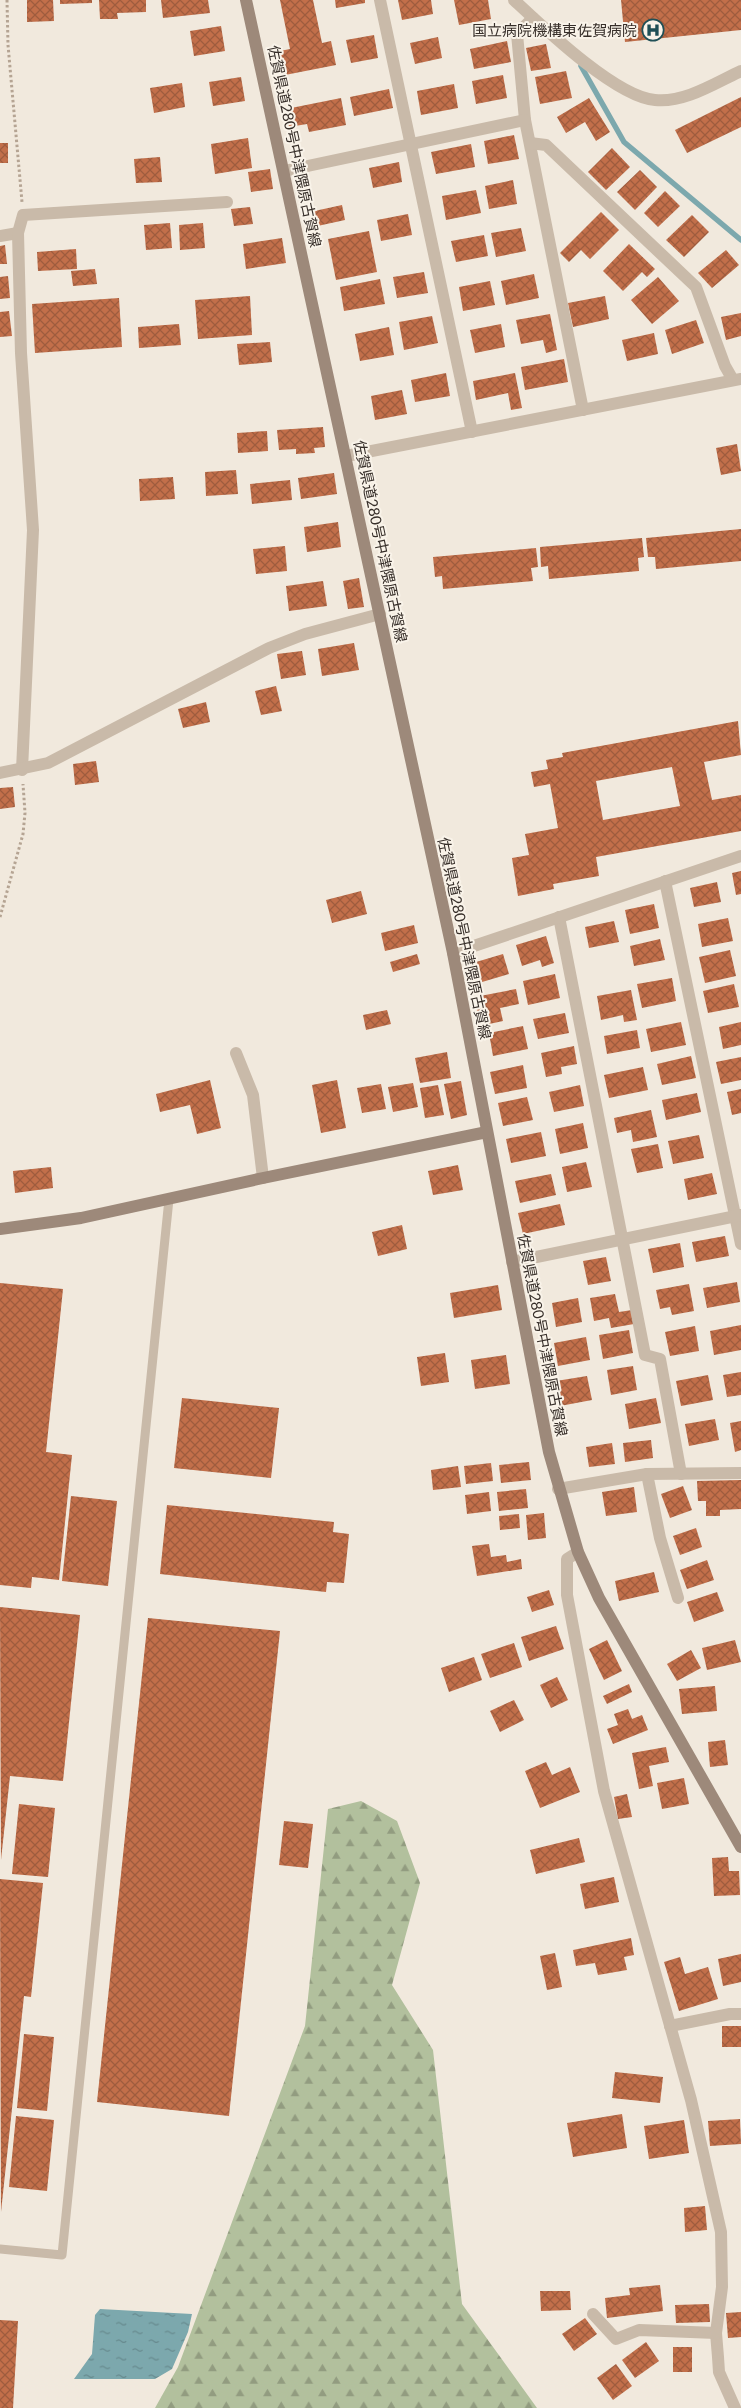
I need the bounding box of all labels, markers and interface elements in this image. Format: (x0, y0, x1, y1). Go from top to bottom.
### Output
hospital icon: 国立病院機構東佐賀病院 (641, 18, 665, 42)
place label: 国立病院機構東佐賀病院 (472, 21, 637, 39)
street label: 佐賀県道280号中津隈原古賀線 (265, 43, 325, 249)
street label: 佐賀県道280号中津隈原古賀線 (351, 438, 411, 644)
street label: 佐賀県道280号中津隈原古賀線 (435, 835, 495, 1041)
street label: 佐賀県道280号中津隈原古賀線 (515, 1232, 571, 1438)

